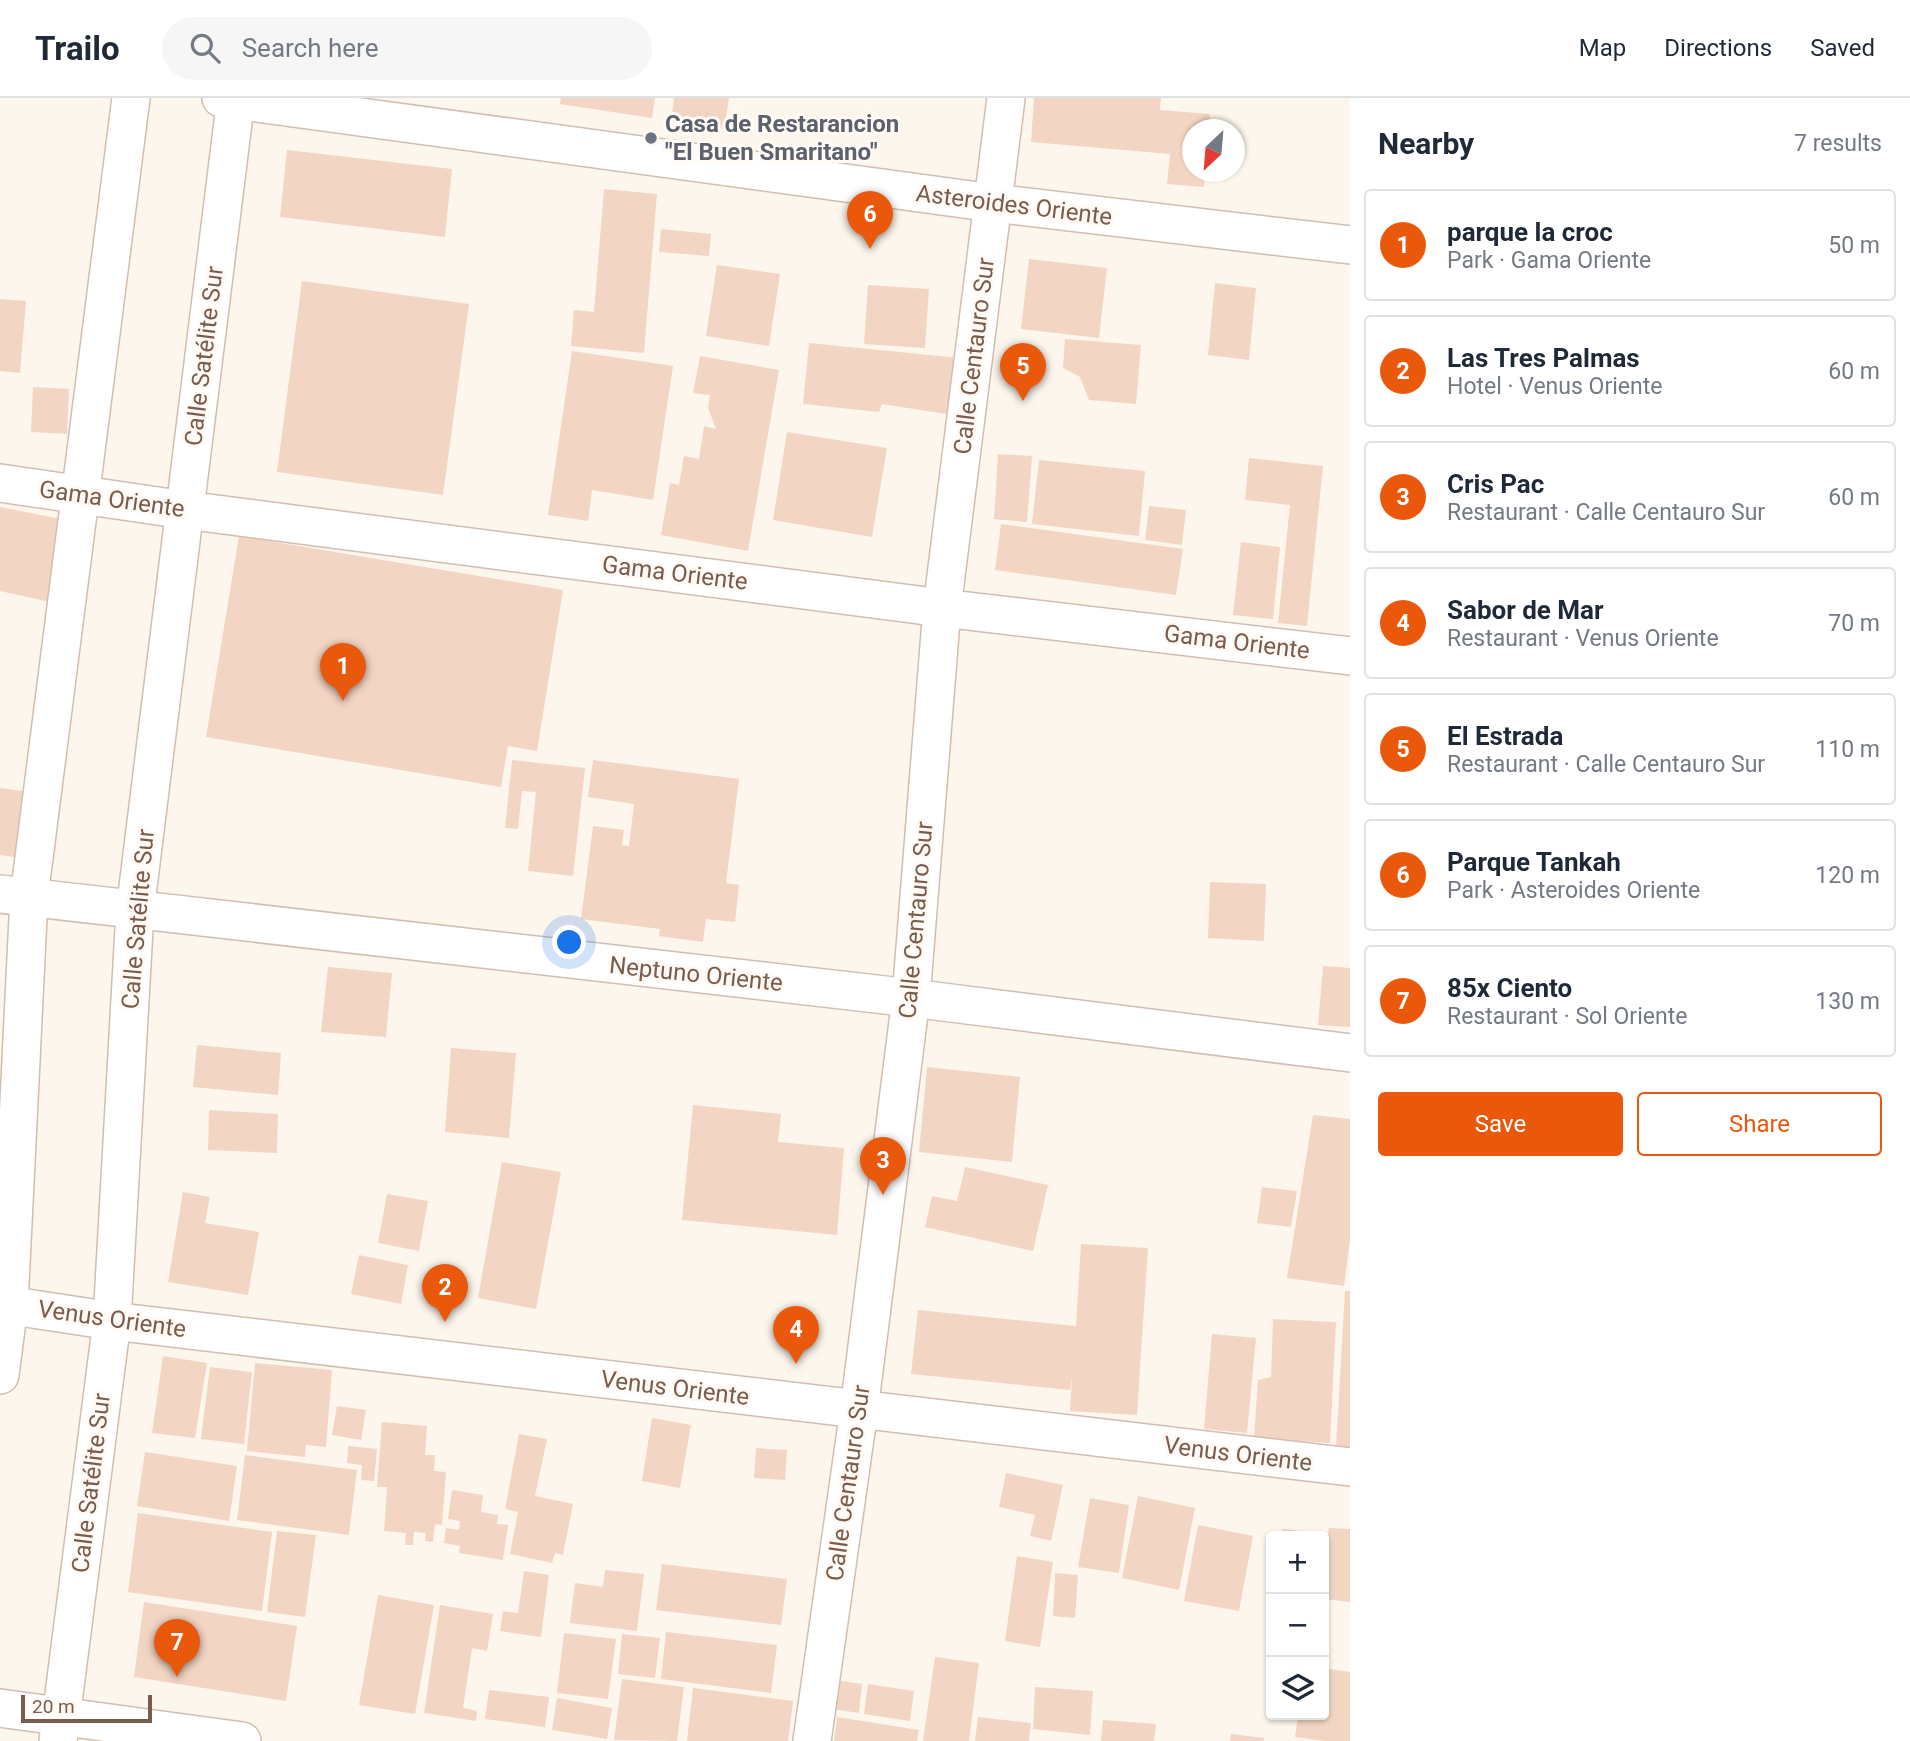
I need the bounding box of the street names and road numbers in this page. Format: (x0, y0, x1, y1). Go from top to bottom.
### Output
street label: Asteroides Oriente (914, 179, 1114, 231)
street label: Calle Centauro Sur (948, 256, 1000, 456)
street label: Calle Satélite Sur (179, 265, 229, 447)
street label: Gama Oriente (38, 475, 186, 523)
street label: Gama Oriente (601, 550, 749, 596)
street label: Gama Oriente (1163, 619, 1311, 665)
street label: Calle Centauro Sur (893, 820, 939, 1020)
street label: Calle Satélite Sur (116, 828, 160, 1010)
street label: Neptuno Oriente (608, 951, 784, 997)
street label: Venus Oriente (36, 1295, 188, 1343)
street label: Venus Oriente (599, 1365, 751, 1411)
street label: Calle Centauro Sur (820, 1383, 876, 1583)
street label: Calle Satélite Sur (66, 1392, 116, 1574)
street label: Venus Oriente (1162, 1431, 1314, 1477)

